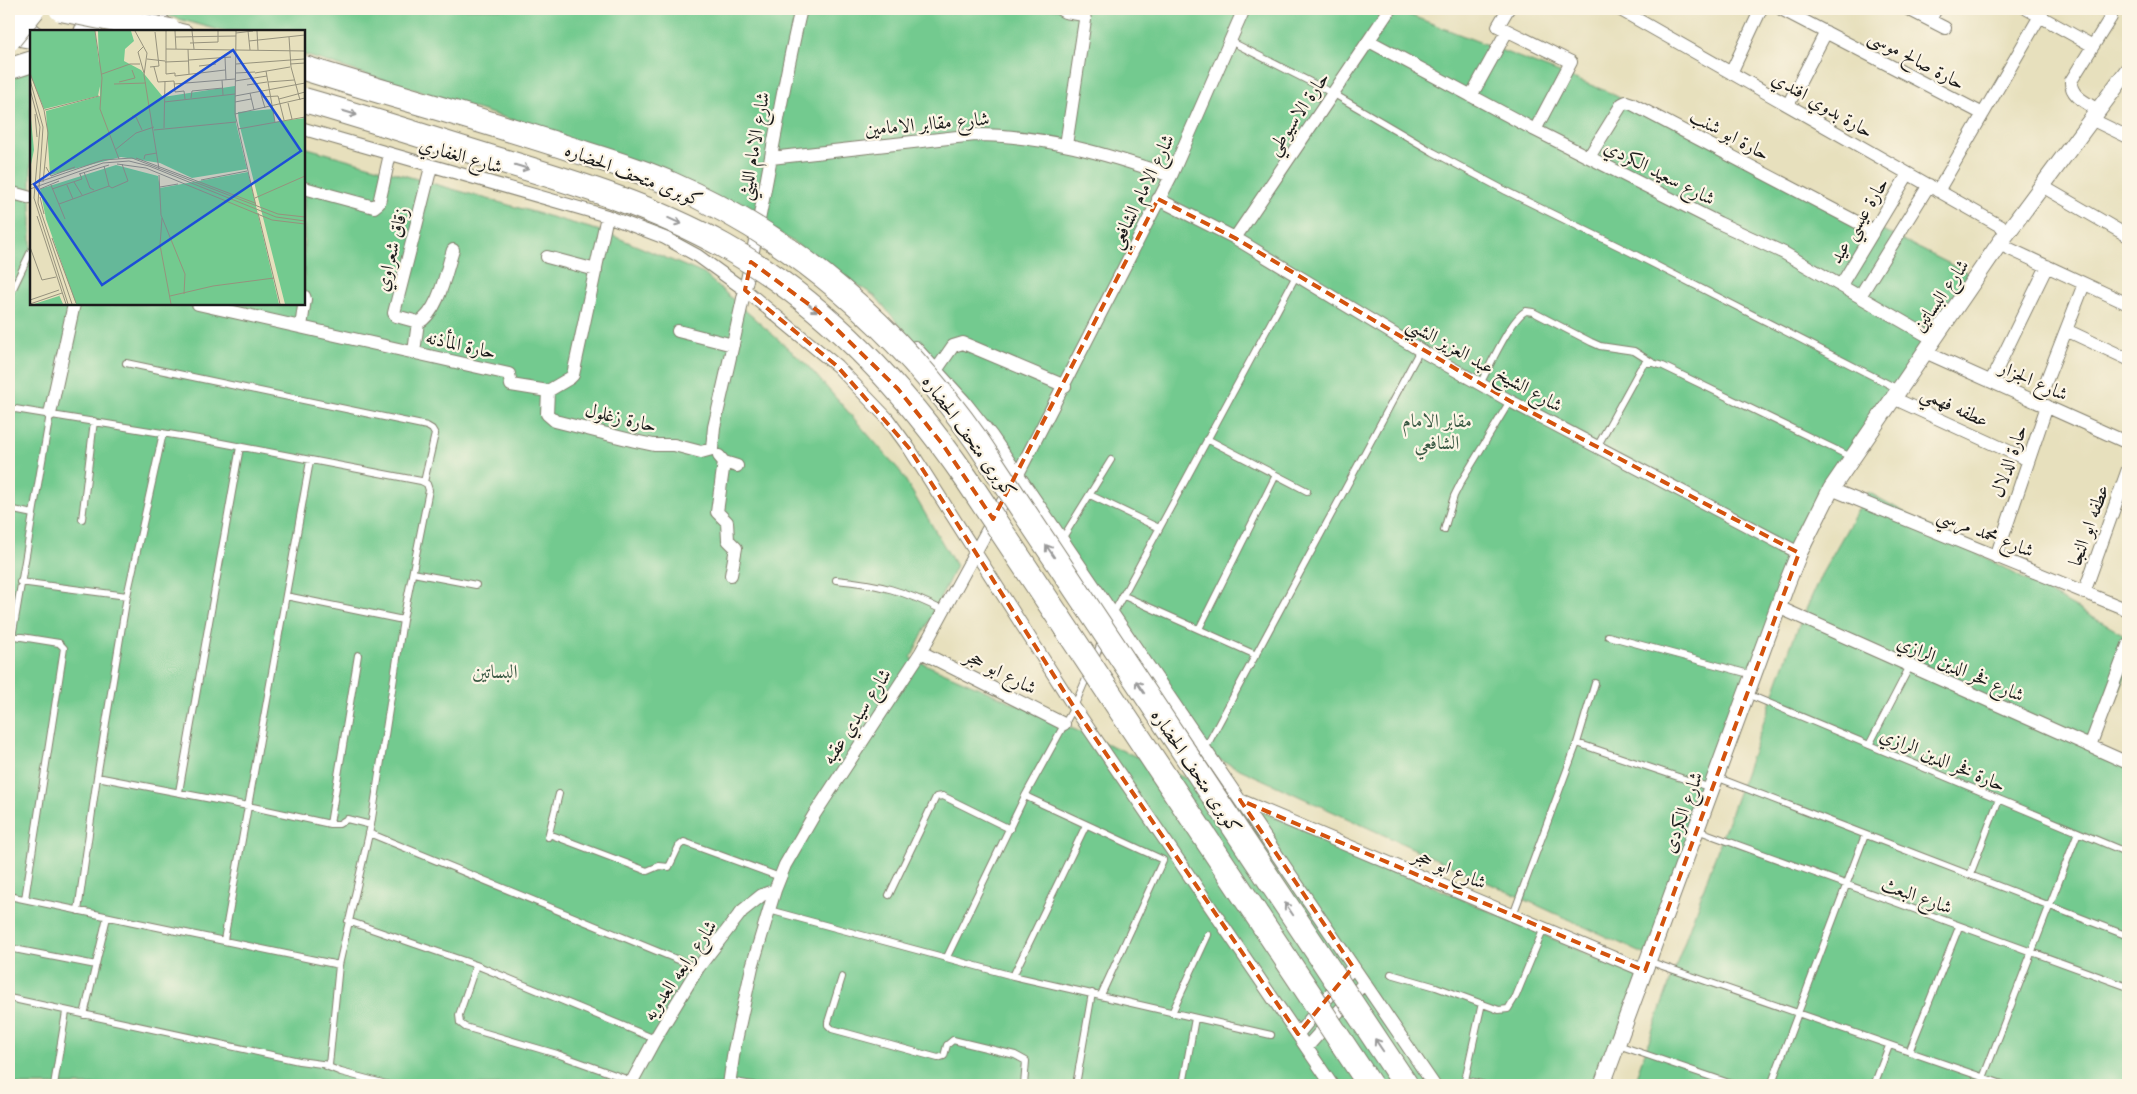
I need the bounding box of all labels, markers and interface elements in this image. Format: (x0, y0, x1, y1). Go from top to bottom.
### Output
street label: حارة صالح موسى (1862, 24, 1969, 99)
inset map (30, 30, 305, 305)
street label: حارة بدوي افندي (1766, 65, 1878, 146)
street label: حارة الاسيوطي (1260, 67, 1340, 163)
street label: شارع الامام الليثي (732, 90, 781, 203)
street label: حارة ابو شنب (1685, 103, 1774, 167)
street label: شارع مقاابر الامامين (864, 106, 991, 144)
one-way arrow (342, 109, 358, 119)
street label: شارع الامام الشافعي (1103, 130, 1185, 255)
street label: شارع الغفاري (415, 132, 506, 182)
street label: شارع سعيد الكردي (1599, 134, 1719, 214)
street label: كوبرى متحف الحضاره (561, 137, 706, 213)
one-way arrow (514, 162, 530, 172)
street label: حارة عيسي عيد (1823, 172, 1898, 271)
street label: زقاق شعراوي (369, 204, 417, 295)
one-way arrow (668, 216, 683, 226)
street label: شارع البساتين (1906, 254, 1977, 338)
one-way arrow (806, 302, 819, 313)
street label: شارع الشيخ عبد العزيز الشبي (1399, 311, 1567, 423)
street label: حارة المأذنه (423, 323, 499, 366)
street label: شارع الجزار (1993, 353, 2072, 409)
street label: كوبرى متحف الحضاره (916, 370, 1023, 503)
street label: عطفه فهمي (1914, 380, 1993, 438)
street label: حارة زغلول (582, 397, 659, 439)
park label: مقابر الامام الشافعي (1402, 408, 1472, 460)
street label: حارة الدلال (1984, 421, 2033, 501)
street label: عطفه ابو النجا (2062, 481, 2116, 570)
street label: شارع محمد مرسي (1932, 502, 2038, 568)
one-way arrow (1045, 545, 1055, 559)
street label: شارع فخر الدين الرازي (1892, 629, 2028, 710)
street label: شارع ابو حجر (957, 642, 1041, 703)
park label: البساتين (472, 659, 518, 685)
street label: شارع سيدي عقبه (816, 663, 899, 771)
one-way arrow (1135, 680, 1145, 694)
street label: كوبرى متحف الحضاره (1145, 704, 1248, 839)
street label: حارة فخر الدين الرازي (1875, 722, 2009, 800)
street label: شارع الكردى (1656, 768, 1712, 857)
street label: شارع ابو حجر (1406, 841, 1490, 898)
street label: شارع البعث (1877, 871, 1956, 923)
one-way arrow (1283, 903, 1293, 917)
street label: شارع رابعه العدويه (636, 915, 725, 1027)
one-way arrow (1373, 1038, 1383, 1052)

